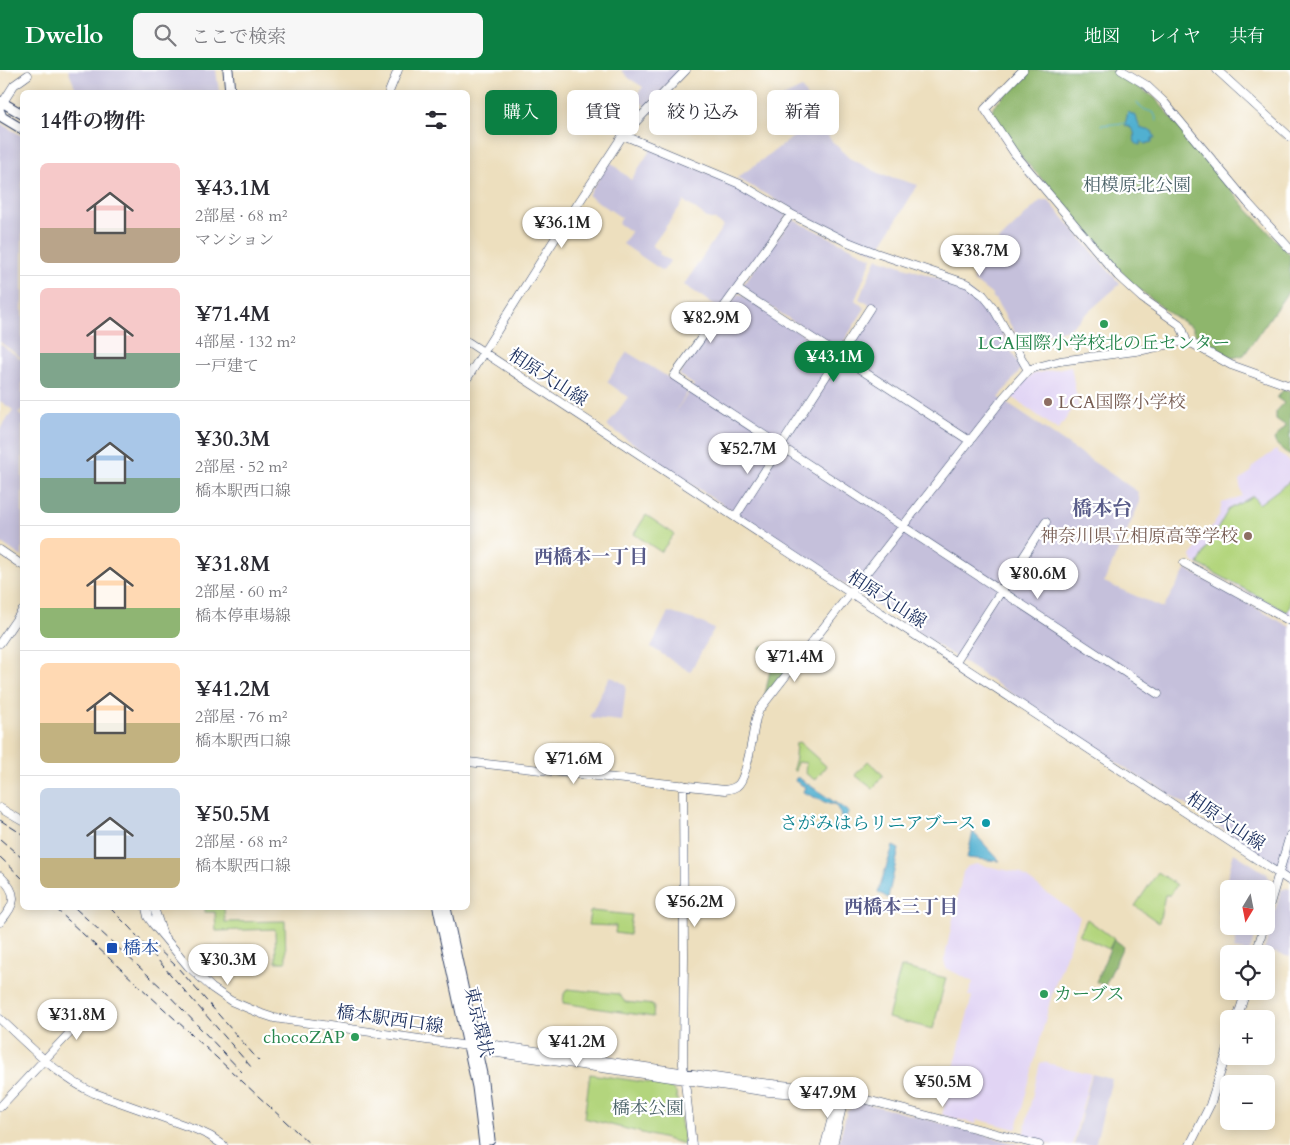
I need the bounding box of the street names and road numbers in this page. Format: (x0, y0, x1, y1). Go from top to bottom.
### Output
street label: 相原大山線 (503, 342, 592, 412)
street label: 相原大山線 (842, 564, 931, 634)
street label: 相原大山線 (1181, 786, 1270, 857)
street label: 東京環状 (458, 984, 499, 1060)
street label: 橋本駅西口線 (335, 1000, 445, 1039)

